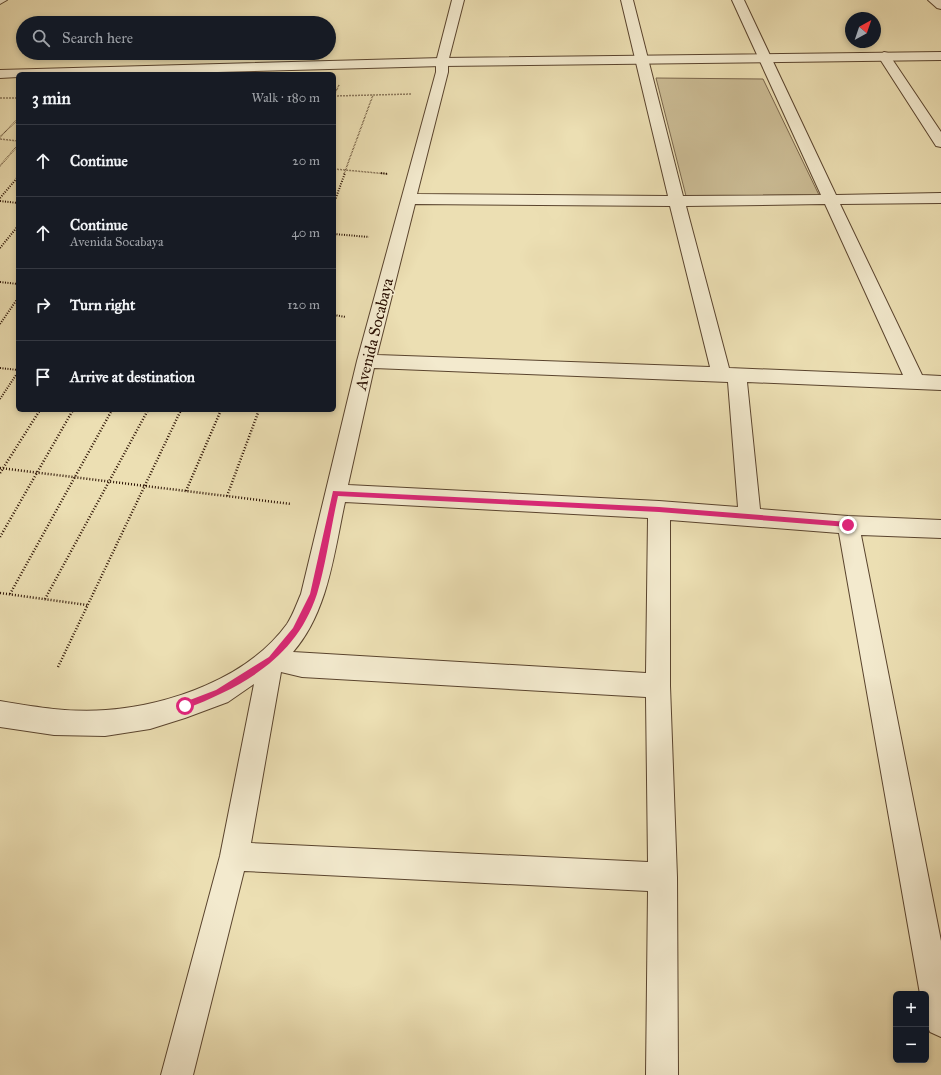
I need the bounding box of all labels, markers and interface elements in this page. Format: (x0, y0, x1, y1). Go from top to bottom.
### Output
north arrow (845, 12, 881, 48)
search box (16, 16, 336, 60)
icon: search (30, 27, 52, 49)
text: Search here (62, 29, 133, 47)
text: 3 min (32, 88, 71, 109)
text: Walk · 180 m (251, 90, 320, 106)
icon: ahead (32, 150, 54, 172)
text: Continue (70, 152, 128, 170)
text: 20 m (292, 153, 320, 169)
text: Continue (70, 216, 128, 234)
icon: ahead (32, 222, 54, 244)
text: 40 m (291, 225, 320, 241)
text: Avenida Socabaya (70, 234, 163, 250)
street label: Avenida Socabaya (351, 276, 397, 393)
icon: right (32, 294, 54, 316)
text: Turn right (70, 296, 135, 314)
text: 120 m (287, 297, 320, 313)
icon: arrive (32, 366, 54, 388)
text: Arrive at destination (70, 368, 195, 386)
route end (839, 516, 857, 534)
route start (176, 697, 194, 715)
map controls (893, 991, 929, 1063)
button: + (893, 991, 929, 1027)
button: − (893, 1027, 929, 1063)

